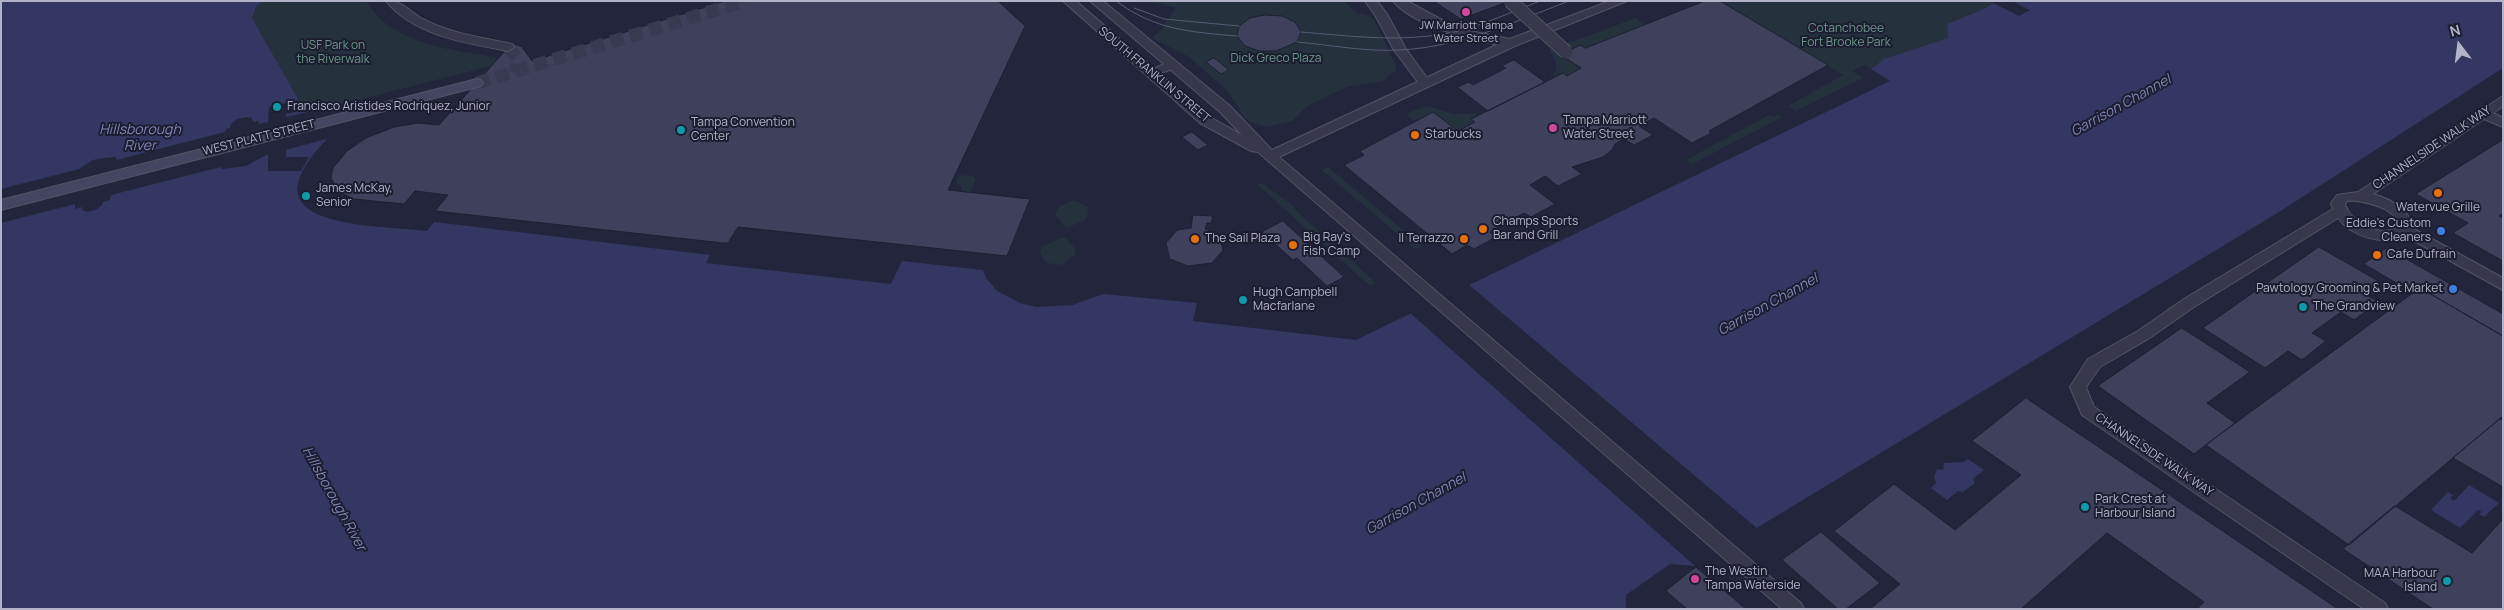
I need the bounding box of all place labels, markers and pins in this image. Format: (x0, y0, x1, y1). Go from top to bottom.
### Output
marker: JW Marriott Tampa Water Street (1460, 6, 1472, 18)
place label: JW Marriott Tampa Water Street (1419, 19, 1513, 45)
place label: Francisco Aristides Rodriquez, Junior (287, 100, 490, 114)
marker: Francisco Aristides Rodriquez, Junior (271, 101, 283, 113)
place label: Tampa Marriott Water Street (1563, 114, 1647, 142)
place label: Tampa Convention Center (691, 116, 795, 144)
marker: Tampa Marriott Water Street (1547, 122, 1559, 134)
marker: Tampa Convention Center (675, 124, 687, 136)
place label: Starbucks (1425, 128, 1481, 142)
marker: Starbucks (1409, 129, 1421, 141)
place label: James McKay, Senior (316, 182, 393, 210)
marker: Watervue Grille (2432, 187, 2444, 199)
marker: James McKay, Senior (300, 190, 312, 202)
place label: Watervue Grille (2396, 201, 2480, 215)
place label: Champs Sports Bar and Grill (1493, 215, 1578, 243)
place label: Eddie's Custom Cleaners (2346, 217, 2431, 245)
marker: Champs Sports Bar and Grill (1477, 223, 1489, 235)
marker: Eddie's Custom Cleaners (2435, 225, 2447, 237)
place label: Big Ray's Fish Camp (1303, 231, 1360, 259)
place label: The Sail Plaza (1205, 232, 1280, 246)
place label: Il Terrazzo (1398, 232, 1454, 246)
marker: The Sail Plaza (1189, 233, 1201, 245)
marker: Il Terrazzo (1458, 233, 1470, 245)
marker: Big Ray's Fish Camp (1287, 239, 1299, 251)
place label: Cafe Dufrain (2387, 248, 2456, 262)
marker: Cafe Dufrain (2371, 249, 2383, 261)
place label: Pawtology Grooming & Pet Market (2256, 282, 2443, 296)
marker: Pawtology Grooming & Pet Market (2447, 283, 2459, 295)
place label: Hugh Campbell Macfarlane (1253, 286, 1337, 314)
marker: Hugh Campbell Macfarlane (1237, 294, 1249, 306)
place label: The Grandview (2313, 300, 2395, 314)
marker: The Grandview (2297, 301, 2309, 313)
place label: Park Crest at Harbour Island (2095, 493, 2175, 521)
marker: Park Crest at Harbour Island (2079, 501, 2091, 513)
place label: The Westin Tampa Waterside (1705, 565, 1801, 593)
place label: MAA Harbour Island (2364, 567, 2437, 595)
marker: The Westin Tampa Waterside (1689, 573, 1701, 585)
marker: MAA Harbour Island (2441, 575, 2453, 587)

